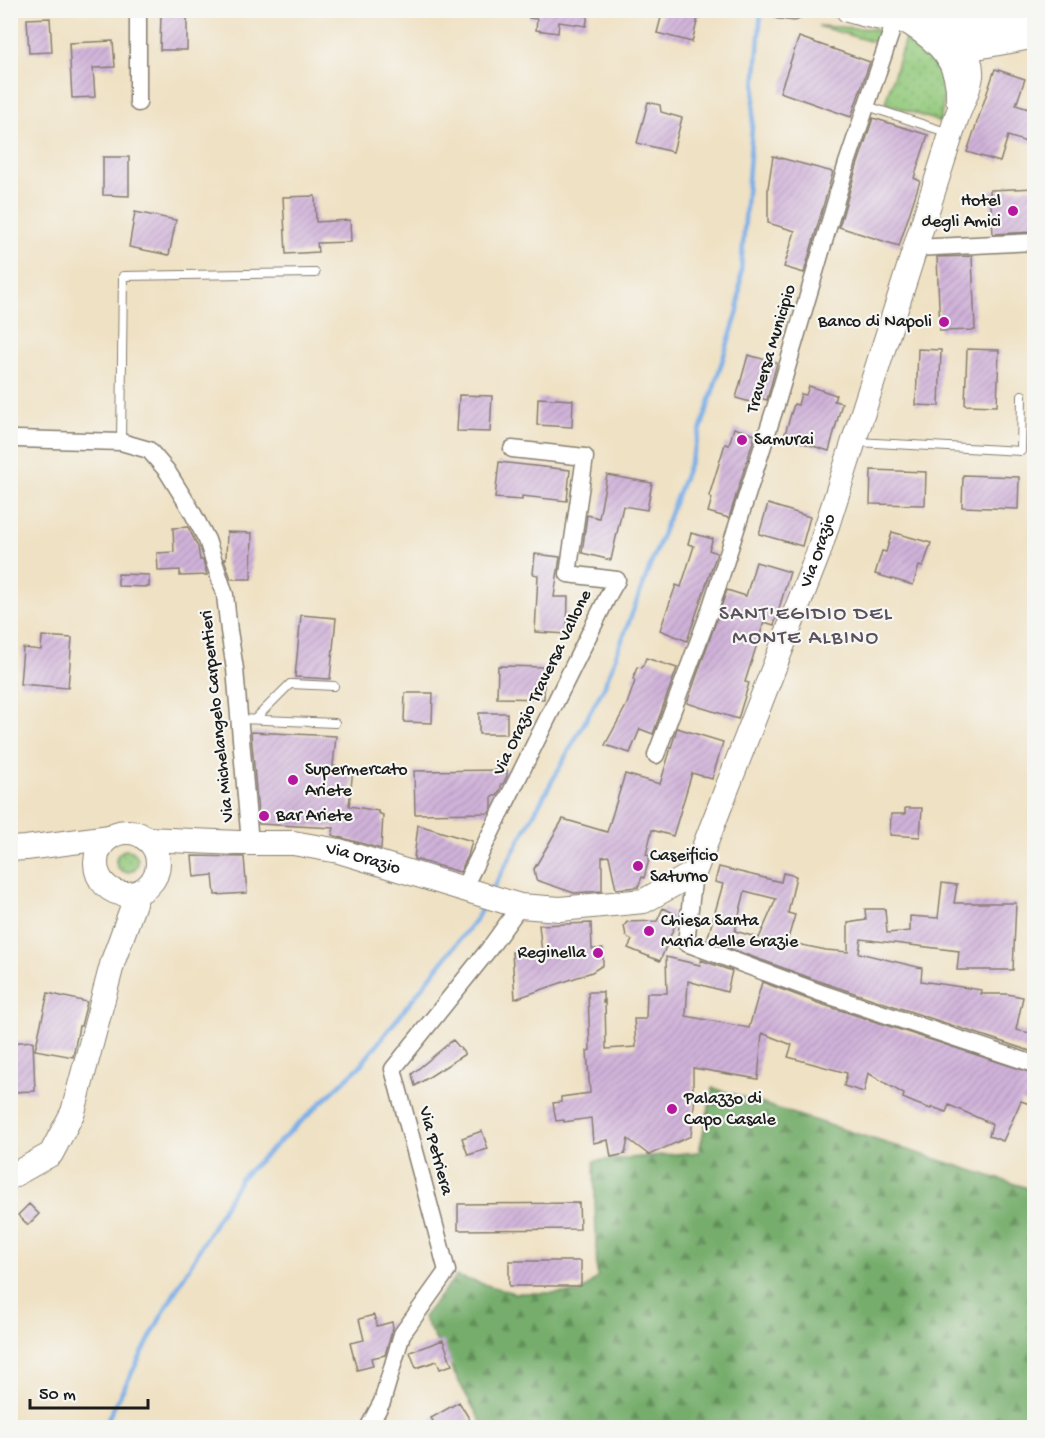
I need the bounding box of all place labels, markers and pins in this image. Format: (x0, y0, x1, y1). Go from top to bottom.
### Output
place label: Hotel degli Amici (921, 191, 1001, 233)
marker: Hotel degli Amici (1006, 204, 1020, 218)
place label: Banco di Napoli (817, 312, 932, 333)
marker: Banco di Napoli (937, 315, 951, 329)
place label: Samurai (754, 430, 814, 451)
marker: Samurai (735, 433, 749, 447)
place label: Supermercato Ariete (305, 760, 408, 802)
marker: Supermercato Ariete (286, 773, 300, 787)
place label: Bar Ariete (275, 806, 353, 827)
marker: Bar Ariete (257, 809, 271, 823)
place label: Caseificio Saturno (650, 846, 718, 888)
marker: Caseificio Saturno (631, 859, 645, 873)
place label: Chiesa Santa Maria delle Grazie (661, 911, 799, 953)
marker: Chiesa Santa Maria delle Grazie (642, 924, 656, 938)
place label: Reginella (517, 943, 587, 964)
marker: Reginella (591, 946, 605, 960)
place label: Palazzo di Capo Casale (683, 1089, 777, 1131)
marker: Palazzo di Capo Casale (665, 1102, 679, 1116)

